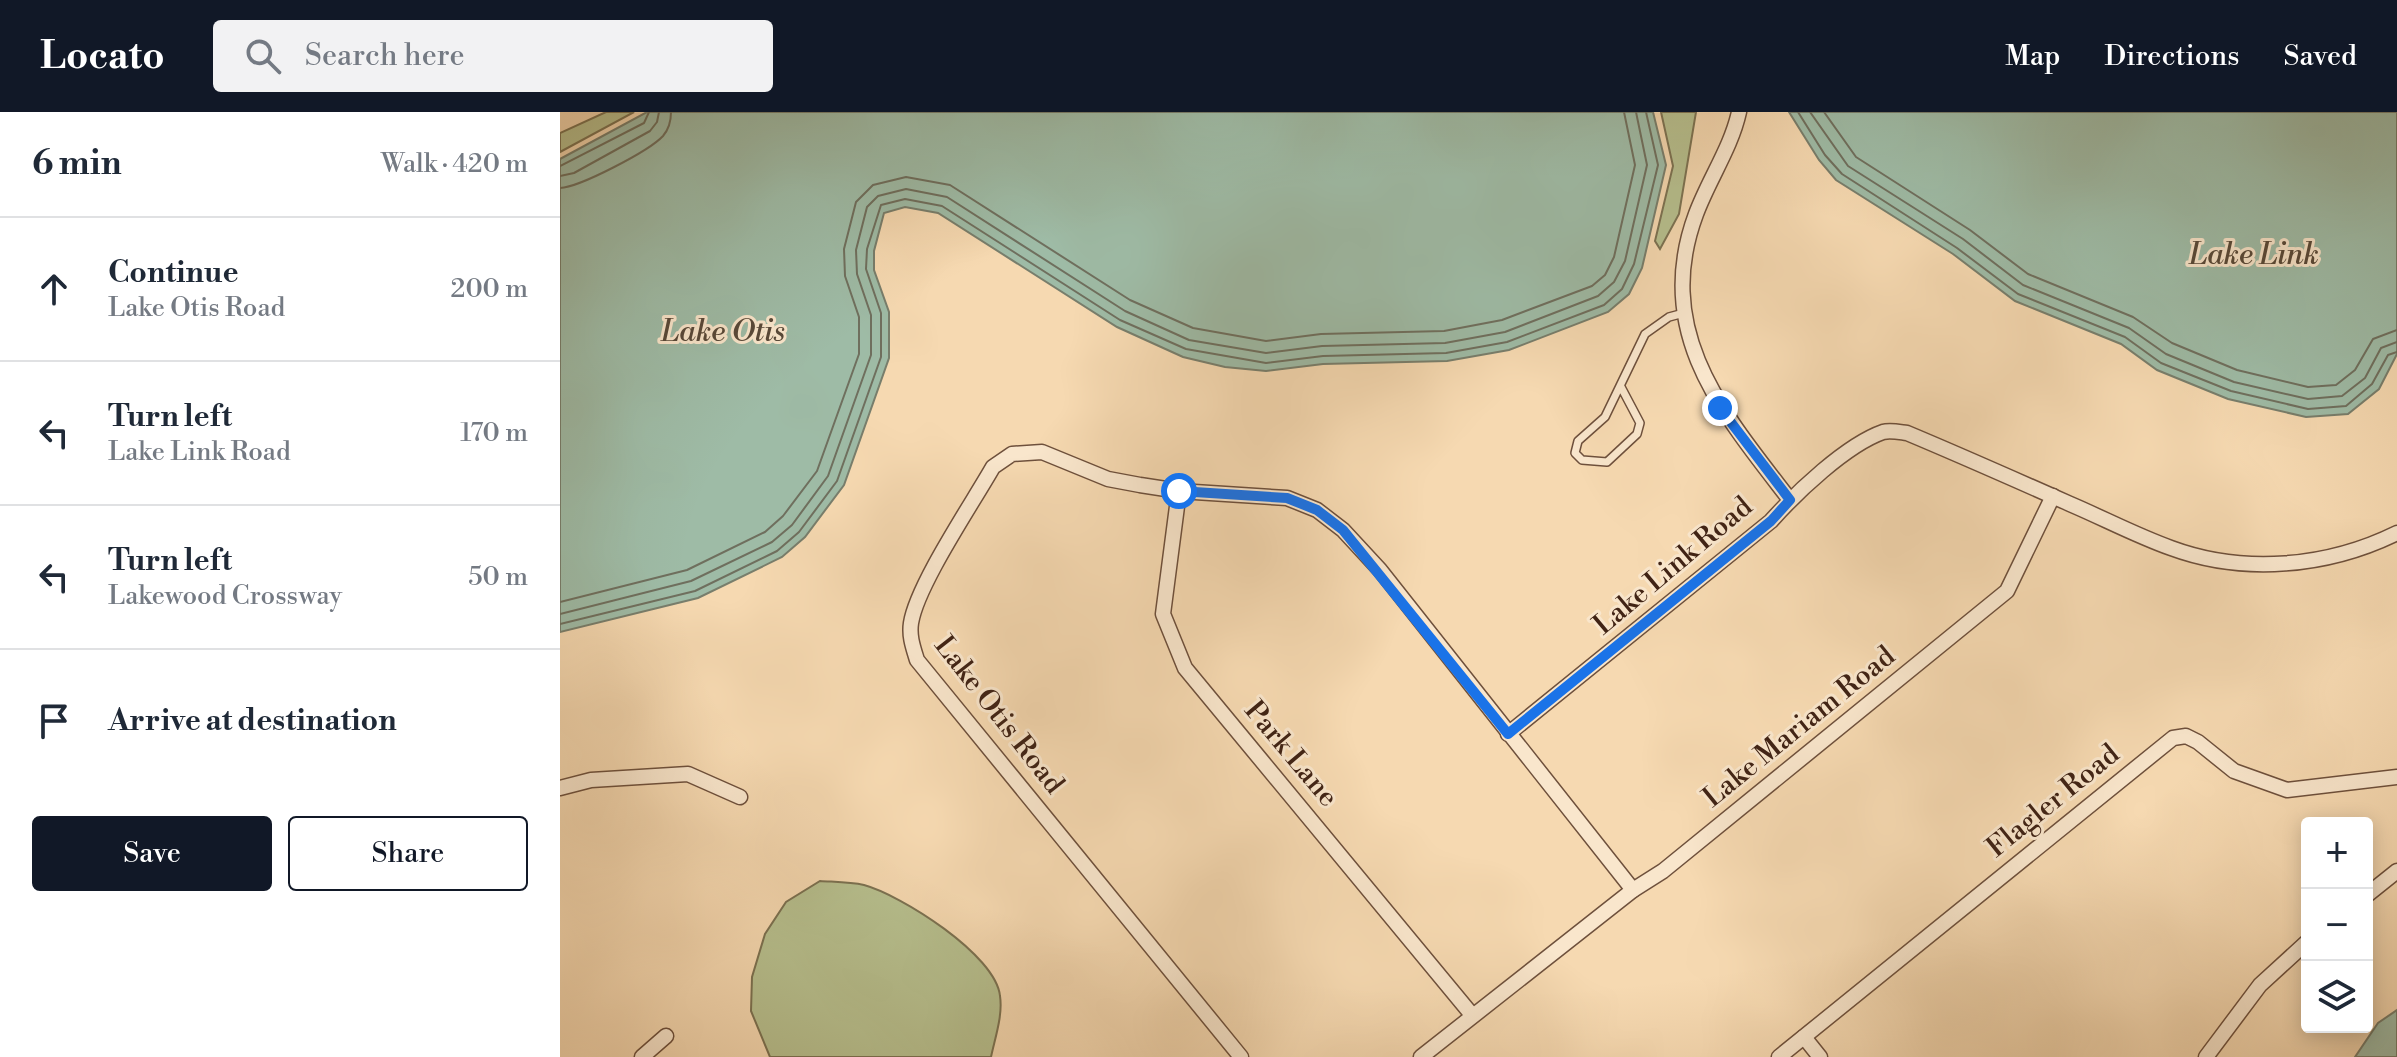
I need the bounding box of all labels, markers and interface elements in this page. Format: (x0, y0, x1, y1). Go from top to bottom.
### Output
search box (213, 20, 773, 92)
text: Locato (40, 33, 165, 80)
icon: search (241, 34, 285, 78)
text: Search here (305, 37, 465, 75)
text: Map (2005, 39, 2060, 74)
text: Directions (2104, 39, 2239, 74)
text: Saved (2283, 39, 2357, 74)
text: 6 min (32, 143, 122, 185)
text: Walk · 420 m (381, 148, 528, 180)
water label: Lake Link (2188, 236, 2319, 274)
text: Continue (108, 254, 239, 292)
icon: ahead (32, 267, 76, 311)
text: 200 m (451, 273, 528, 305)
text: Lake Otis Road (108, 292, 285, 324)
water label: Lake Otis (660, 313, 785, 351)
route end (1702, 390, 1738, 426)
text: Turn left (108, 398, 232, 436)
icon: left (32, 411, 76, 455)
text: 170 m (460, 417, 528, 449)
text: Lake Link Road (108, 436, 291, 468)
route start (1161, 473, 1197, 509)
street label: Lake Link Road (1586, 489, 1760, 643)
text: Turn left (108, 542, 232, 580)
icon: left (32, 555, 76, 599)
text: 50 m (468, 561, 528, 593)
text: Lakewood Crossway (108, 580, 342, 612)
street label: Lake Otis Road (926, 629, 1072, 801)
street label: Lake Mariam Road (1696, 639, 1902, 815)
street label: Park Lane (1237, 694, 1345, 814)
icon: arrive (32, 699, 76, 743)
text: Arrive at destination (108, 702, 397, 740)
street label: Flagler Road (1980, 737, 2126, 865)
button: Save (32, 816, 272, 891)
button: Share (288, 816, 528, 891)
map controls (2301, 817, 2373, 1033)
button: + (2301, 817, 2373, 889)
button: − (2301, 889, 2373, 961)
button: layers (2301, 961, 2373, 1033)

